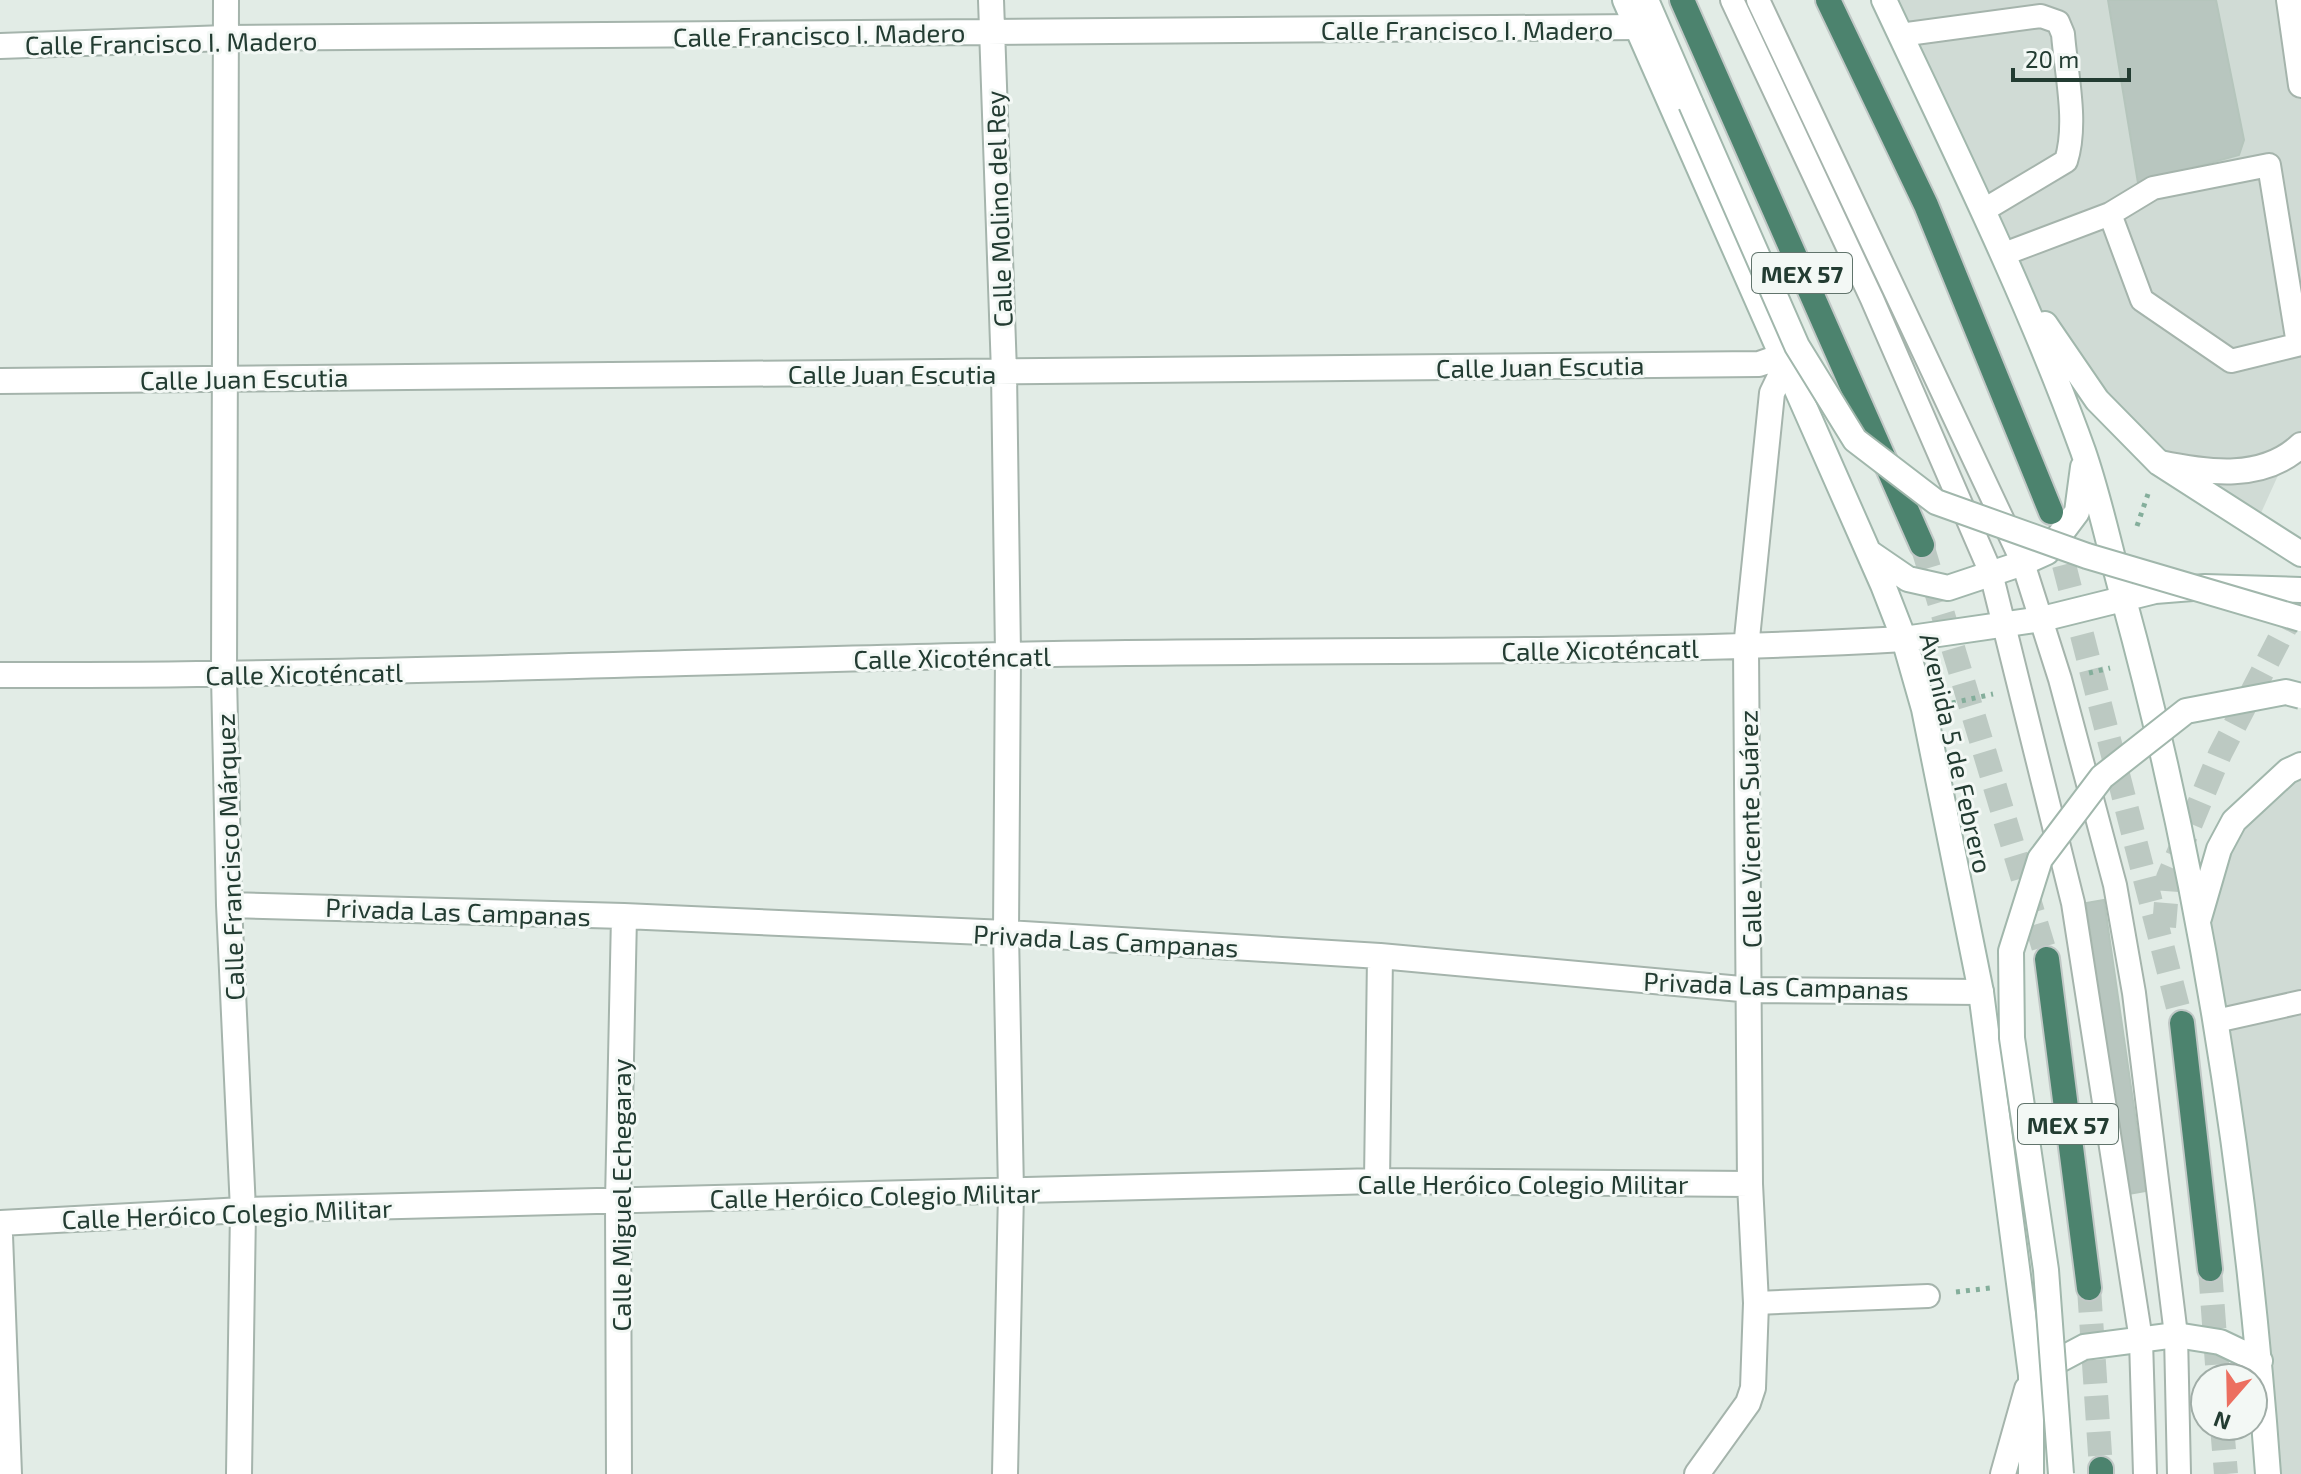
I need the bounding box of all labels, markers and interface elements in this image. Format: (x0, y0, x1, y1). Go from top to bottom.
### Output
street label: Calle Francisco I. Madero (1321, 14, 1613, 45)
street label: Calle Francisco I. Madero (673, 16, 965, 52)
street label: Calle Francisco I. Madero (25, 24, 317, 60)
scale bar (2013, 32, 2129, 82)
text: 20 m (2025, 44, 2079, 73)
street label: Calle Molino del Rey (978, 90, 1018, 328)
road number: MEX 57 (1752, 253, 1852, 293)
street label: Calle Juan Escutia (1435, 349, 1645, 383)
street label: Calle Juan Escutia (788, 358, 996, 389)
street label: Calle Juan Escutia (139, 361, 349, 395)
street label: Avenida 5 de Febrero (1914, 630, 2000, 876)
street label: Calle Xicoténcatl (1501, 632, 1699, 666)
street label: Calle Xicoténcatl (853, 640, 1051, 674)
street label: Calle Xicoténcatl (205, 656, 403, 690)
street label: Calle Vicente Suárez (1731, 710, 1767, 948)
street label: Calle Francisco Márquez (208, 713, 250, 1001)
street label: Privada Las Campanas (325, 891, 591, 931)
street label: Privada Las Campanas (973, 918, 1239, 962)
street label: Privada Las Campanas (1643, 965, 1909, 1005)
street label: Calle Miguel Echegaray (605, 1058, 636, 1332)
road number: MEX 57 (2018, 1104, 2118, 1144)
street label: Calle Heróico Colegio Militar (1358, 1168, 1688, 1199)
street label: Calle Heróico Colegio Militar (709, 1177, 1041, 1213)
street label: Calle Heróico Colegio Militar (61, 1192, 393, 1234)
north arrow (2189, 1362, 2269, 1442)
text: N (2210, 1407, 2234, 1437)

